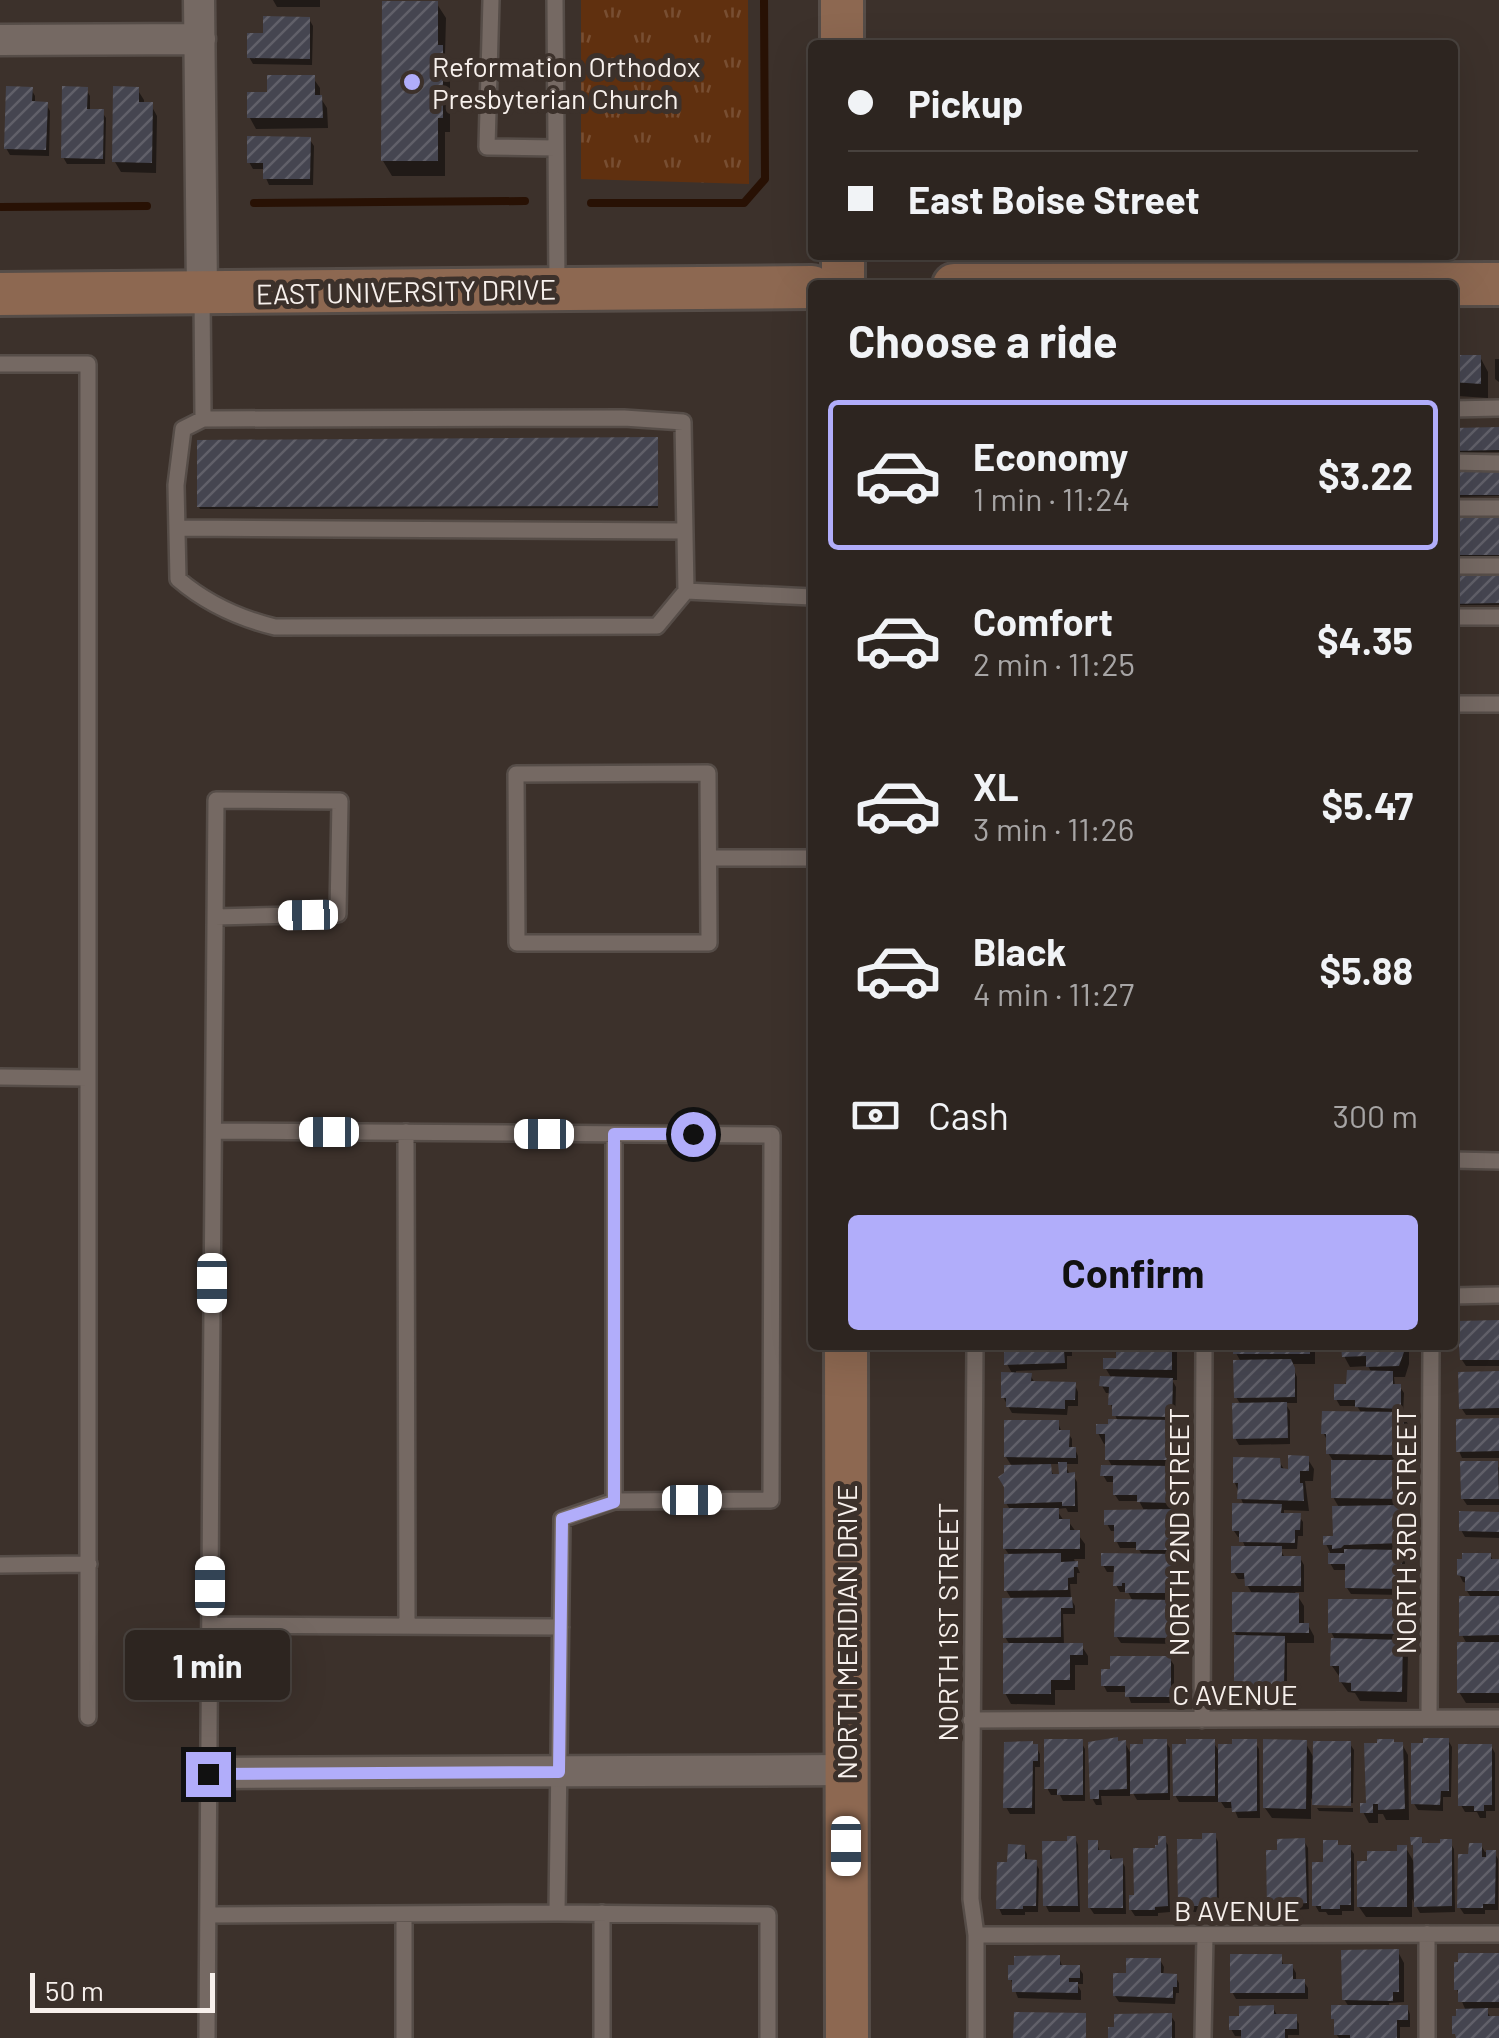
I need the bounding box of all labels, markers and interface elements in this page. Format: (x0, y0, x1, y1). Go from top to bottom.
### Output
place label: Reformation Orthodox Presbyterian Church (432, 49, 700, 115)
marker: Reformation Orthodox Presbyterian Church (401, 71, 423, 93)
text: Pickup (908, 80, 1023, 126)
text: East Boise Street (908, 176, 1200, 222)
street label: EAST UNIVERSITY DRIVE (255, 271, 557, 311)
text: Choose a ride (848, 313, 1118, 367)
icon: car (853, 430, 943, 520)
text: Economy (973, 433, 1128, 479)
text: $3.22 (1318, 452, 1413, 498)
text: 1 min · 11:24 (973, 479, 1130, 517)
icon: car (853, 595, 943, 685)
text: Comfort (973, 598, 1113, 644)
text: $4.35 (1317, 617, 1413, 663)
text: 2 min · 11:25 (973, 644, 1135, 682)
icon: car (853, 760, 943, 850)
text: XL (973, 763, 1019, 809)
text: $5.47 (1321, 782, 1413, 828)
text: 3 min · 11:26 (973, 809, 1134, 847)
car (278, 899, 338, 931)
icon: car (853, 925, 943, 1015)
text: Black (973, 928, 1067, 974)
text: $5.88 (1319, 947, 1413, 993)
text: 4 min · 11:27 (973, 974, 1134, 1012)
icon: cash (848, 1088, 903, 1143)
text: Cash (928, 1092, 1009, 1138)
text: 300 m (1332, 1096, 1418, 1134)
route start (671, 1112, 716, 1157)
car (299, 1117, 359, 1147)
car (514, 1119, 574, 1149)
button: Confirm (848, 1215, 1418, 1330)
car (197, 1253, 227, 1313)
street label: NORTH 2ND STREET (1161, 1408, 1195, 1656)
street label: NORTH 3RD STREET (1388, 1408, 1422, 1654)
street label: NORTH MERIDIAN DRIVE (829, 1484, 863, 1780)
car (662, 1485, 722, 1515)
street label: NORTH 1ST STREET (930, 1502, 964, 1742)
car (195, 1556, 225, 1616)
callout: 1 min (126, 1629, 290, 1699)
text: 1 min (172, 1646, 243, 1684)
street label: C AVENUE (1172, 1677, 1298, 1711)
route end (186, 1752, 231, 1797)
car (831, 1816, 861, 1876)
street label: B AVENUE (1174, 1893, 1300, 1927)
scale bar (30, 1968, 215, 2012)
text: 50 m (45, 1973, 104, 2007)

